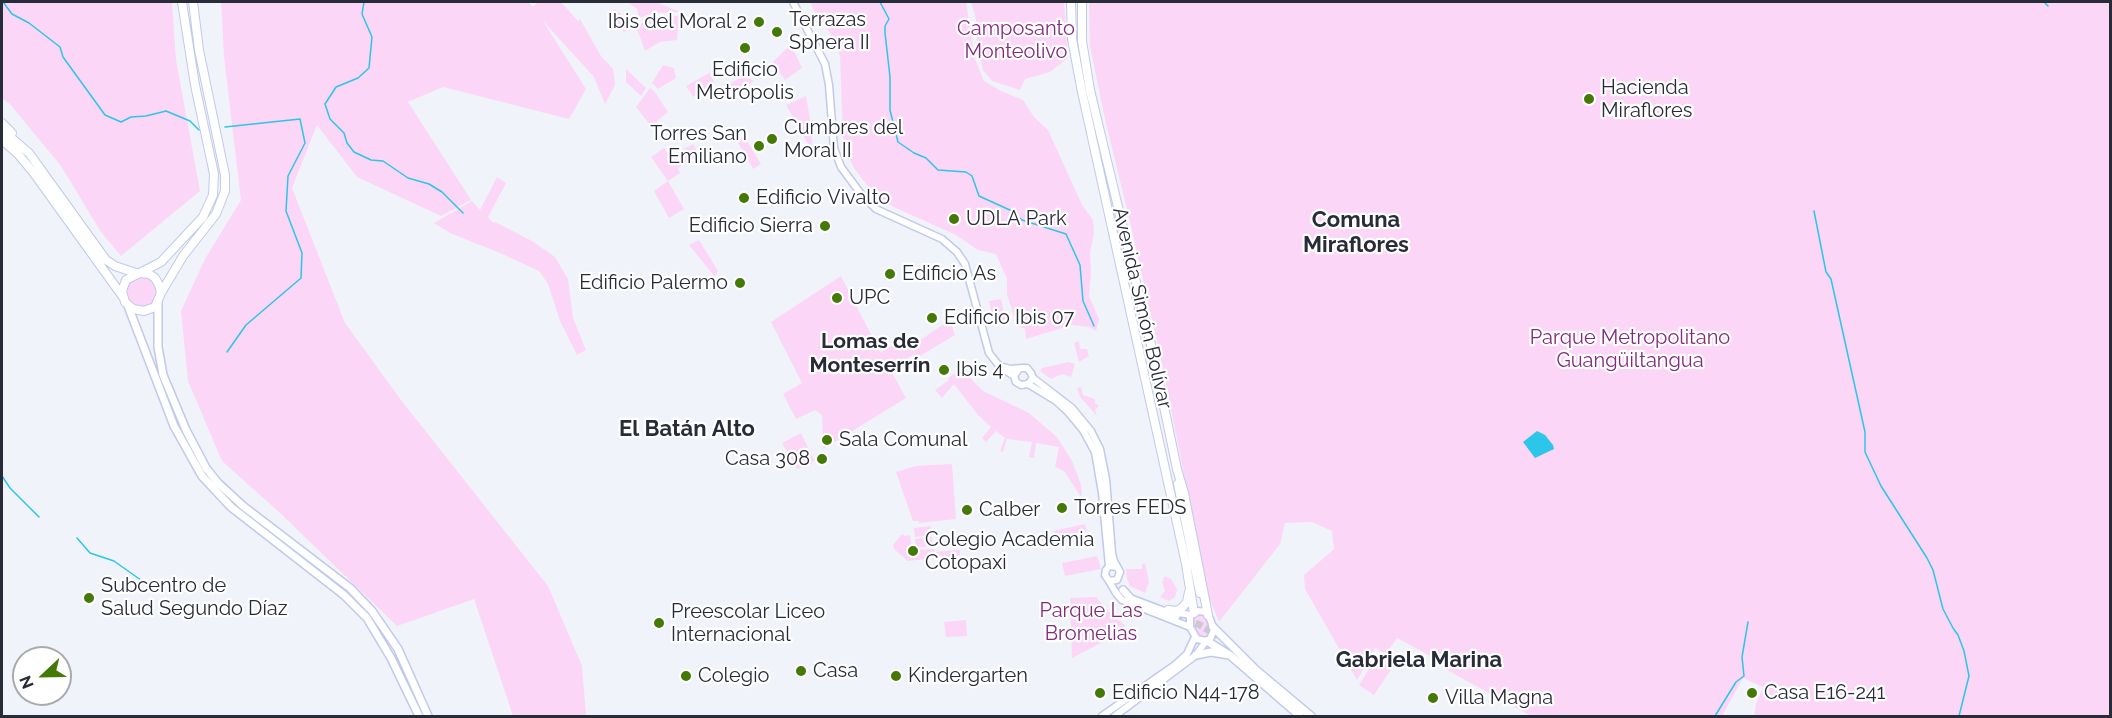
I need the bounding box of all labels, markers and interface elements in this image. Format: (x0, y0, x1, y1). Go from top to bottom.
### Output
place label: Terrazas Sphera II (789, 8, 870, 55)
place label: Ibis del Moral 2 (608, 10, 747, 34)
marker: Ibis del Moral 2 (752, 15, 766, 29)
park label: Camposanto Monteolivo (957, 17, 1075, 64)
marker: Terrazas Sphera II (770, 25, 784, 39)
marker: Edificio Metrópolis (738, 41, 752, 55)
place label: Edificio Metrópolis (696, 58, 794, 105)
place label: Hacienda Miraflores (1601, 76, 1692, 123)
marker: Hacienda Miraflores (1582, 92, 1596, 106)
place label: Cumbres del Moral II (784, 116, 903, 163)
place label: Torres San Emiliano (650, 122, 747, 169)
marker: Cumbres del Moral II (765, 132, 779, 146)
marker: Torres San Emiliano (752, 139, 766, 153)
place label: Edificio Vivalto (756, 186, 890, 210)
marker: Edificio Vivalto (737, 191, 751, 205)
street label: Avenida Simón Bolívar (1107, 205, 1177, 411)
place label: UDLA Park (966, 207, 1067, 231)
district label: Comuna Miraflores (1303, 207, 1409, 258)
marker: UDLA Park (947, 212, 961, 226)
place label: Edificio Sierra (689, 214, 813, 238)
marker: Edificio Sierra (818, 219, 832, 233)
place label: Edificio As (902, 262, 996, 286)
marker: Edificio As (883, 267, 897, 281)
place label: Edificio Palermo (579, 271, 728, 295)
marker: Edificio Palermo (733, 276, 747, 290)
place label: UPC (849, 286, 890, 310)
marker: UPC (830, 291, 844, 305)
place label: Edificio Ibis 07 (944, 306, 1074, 330)
marker: Edificio Ibis 07 (925, 311, 939, 325)
park label: Parque Metropolitano Guangüiltangua (1530, 326, 1730, 373)
district label: Lomas de Monteserrín (809, 329, 931, 379)
place label: Ibis 4 (956, 358, 1003, 382)
marker: Ibis 4 (937, 363, 951, 377)
district label: El Batán Alto (619, 416, 755, 442)
place label: Sala Comunal (839, 428, 967, 452)
marker: Sala Comunal (820, 433, 834, 447)
place label: Casa 308 (725, 447, 810, 471)
marker: Casa 308 (815, 452, 829, 466)
place label: Torres FEDS (1074, 496, 1186, 520)
place label: Calber (979, 498, 1040, 522)
marker: Torres FEDS (1055, 501, 1069, 515)
marker: Calber (960, 503, 974, 517)
place label: Colegio Academia Cotopaxi (925, 528, 1094, 575)
marker: Colegio Academia Cotopaxi (906, 544, 920, 558)
place label: Subcentro de Salud Segundo Díaz (101, 574, 288, 621)
marker: Subcentro de Salud Segundo Díaz (82, 591, 96, 605)
park label: Parque Las Bromelias (1039, 599, 1143, 646)
place label: Preescolar Liceo Internacional (671, 600, 825, 647)
marker: Preescolar Liceo Internacional (652, 616, 666, 630)
north arrow (12, 646, 72, 706)
district label: Gabriela Marina (1336, 647, 1502, 673)
place label: Casa (813, 659, 858, 683)
place label: Colegio (698, 664, 769, 688)
marker: Casa (794, 664, 808, 678)
place label: Kindergarten (908, 664, 1028, 688)
marker: Colegio (679, 669, 693, 683)
marker: Kindergarten (889, 669, 903, 683)
text: N (16, 673, 38, 691)
place label: Edificio N44-178 (1112, 681, 1260, 705)
place label: Casa E16-241 (1764, 681, 1885, 705)
marker: Edificio N44-178 (1093, 686, 1107, 700)
place label: Villa Magna (1445, 686, 1553, 710)
marker: Casa E16-241 (1745, 686, 1759, 700)
marker: Villa Magna (1426, 691, 1440, 705)

